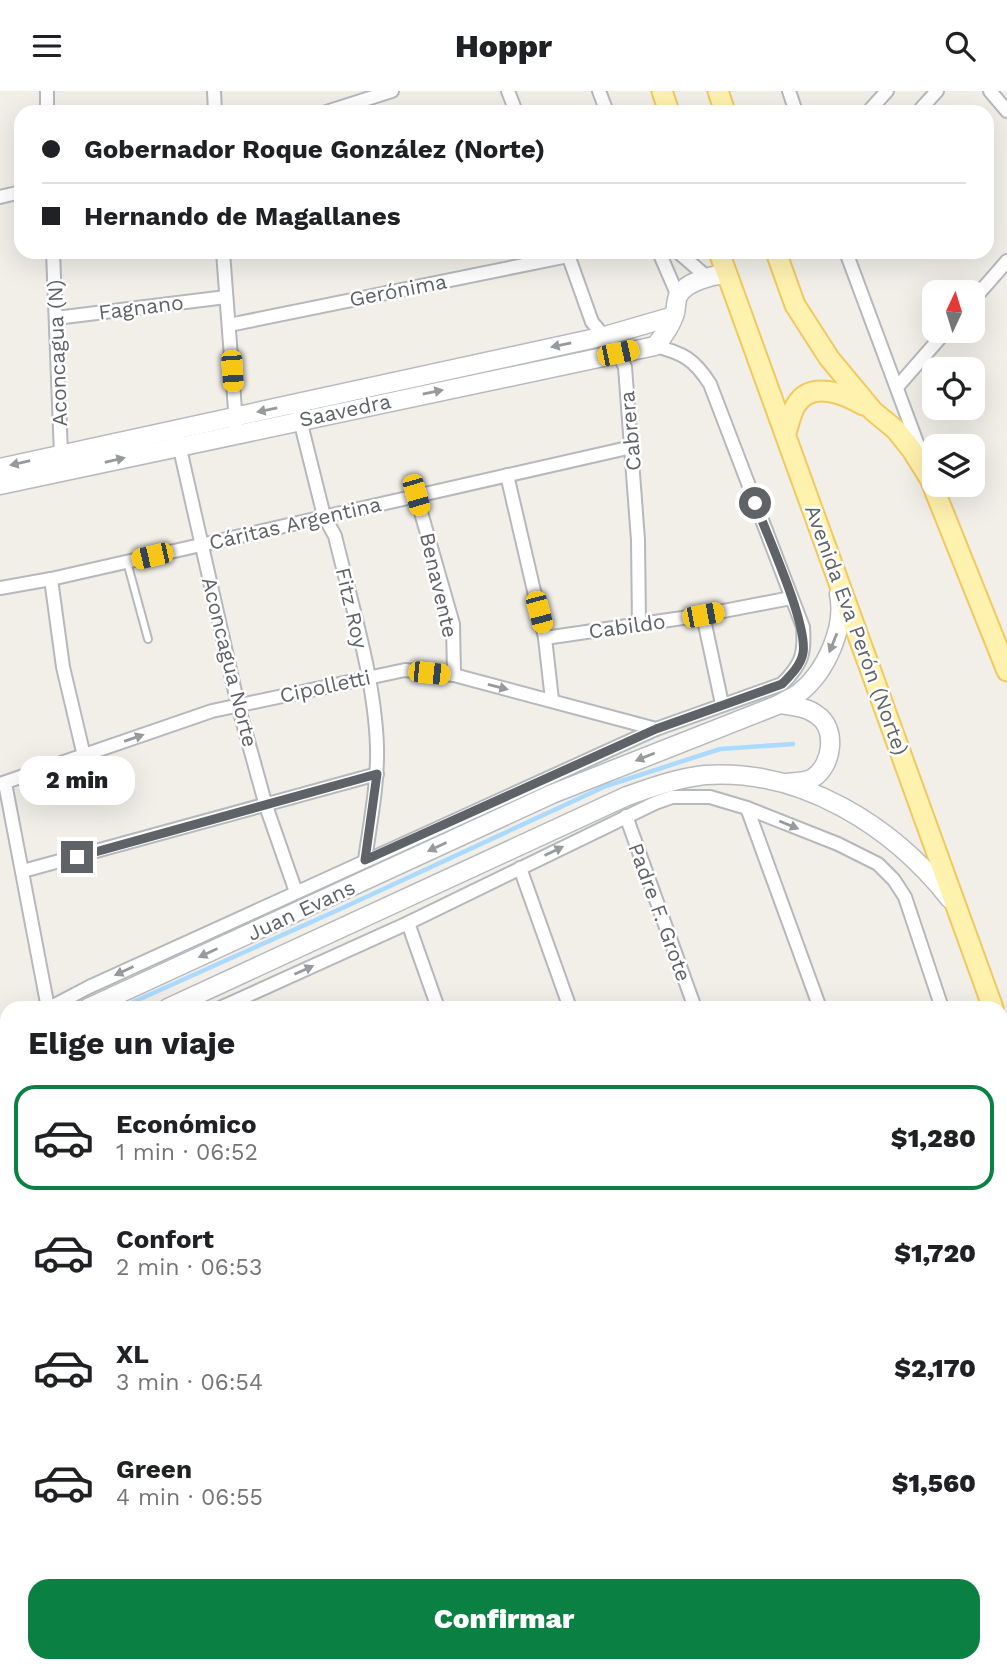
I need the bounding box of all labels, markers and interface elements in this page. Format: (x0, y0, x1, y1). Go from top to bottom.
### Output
icon: menu (28, 27, 66, 65)
text: Hoppr (455, 27, 552, 65)
icon: search (941, 27, 979, 65)
text: Gobernador Roque González (Norte) (84, 134, 545, 164)
text: Hernando de Magallanes (84, 201, 401, 231)
street label: Gerónima (347, 268, 449, 312)
street label: Aconcagua (N) (42, 279, 72, 427)
north arrow (922, 280, 985, 343)
map controls (922, 280, 985, 497)
street label: Fagnano (97, 289, 185, 325)
car (596, 338, 641, 368)
one-way arrow (550, 340, 572, 351)
car (221, 349, 244, 393)
button: locate (922, 357, 985, 420)
one-way arrow (422, 386, 444, 397)
street label: Saavedra (297, 388, 393, 432)
street label: Cabrera (614, 390, 646, 472)
one-way arrow (256, 405, 278, 416)
button: layers (922, 434, 985, 497)
one-way arrow (104, 455, 126, 466)
one-way arrow (9, 458, 31, 469)
car (401, 472, 432, 518)
route start (739, 487, 771, 519)
street label: Cáritas Argentina (207, 491, 384, 555)
street label: Avenida Eva Perón (Norte) (800, 502, 914, 758)
street label: Benavente (415, 530, 463, 640)
car (130, 541, 175, 571)
street label: Fitz Roy (331, 565, 373, 651)
street label: Aconcagua Norte (197, 575, 263, 749)
car (524, 589, 555, 635)
car (681, 601, 726, 629)
street label: Cabildo (587, 608, 667, 644)
one-way arrow (827, 633, 838, 654)
car (408, 660, 451, 686)
street label: Cipolletti (277, 664, 373, 708)
one-way arrow (487, 682, 509, 693)
one-way arrow (124, 732, 145, 743)
one-way arrow (635, 752, 656, 763)
callout: 2 min (19, 755, 135, 805)
text: 2 min (46, 767, 108, 794)
one-way arrow (778, 819, 799, 830)
street label: Padre F. Grote (623, 839, 697, 985)
route end (61, 841, 93, 873)
one-way arrow (426, 842, 447, 853)
one-way arrow (544, 846, 564, 857)
street label: Juan Evans (243, 874, 359, 946)
one-way arrow (198, 947, 218, 959)
one-way arrow (294, 964, 314, 976)
one-way arrow (114, 965, 134, 977)
text: Elige un viaje (28, 1024, 235, 1062)
icon: car (32, 1106, 95, 1169)
text: Económico (116, 1109, 257, 1139)
text: $1,280 (891, 1123, 976, 1153)
text: 1 min · 06:52 (116, 1139, 258, 1166)
icon: car (32, 1221, 95, 1284)
text: Confort (116, 1224, 214, 1254)
text: $1,720 (894, 1238, 976, 1268)
text: 2 min · 06:53 (116, 1254, 262, 1281)
icon: car (32, 1336, 95, 1399)
text: XL (116, 1339, 149, 1369)
text: $2,170 (894, 1353, 976, 1383)
text: 3 min · 06:54 (116, 1369, 263, 1396)
icon: car (32, 1451, 95, 1514)
text: Green (116, 1454, 192, 1484)
text: $1,560 (892, 1468, 976, 1498)
text: 4 min · 06:55 (116, 1484, 263, 1511)
button: Confirmar (28, 1579, 980, 1659)

